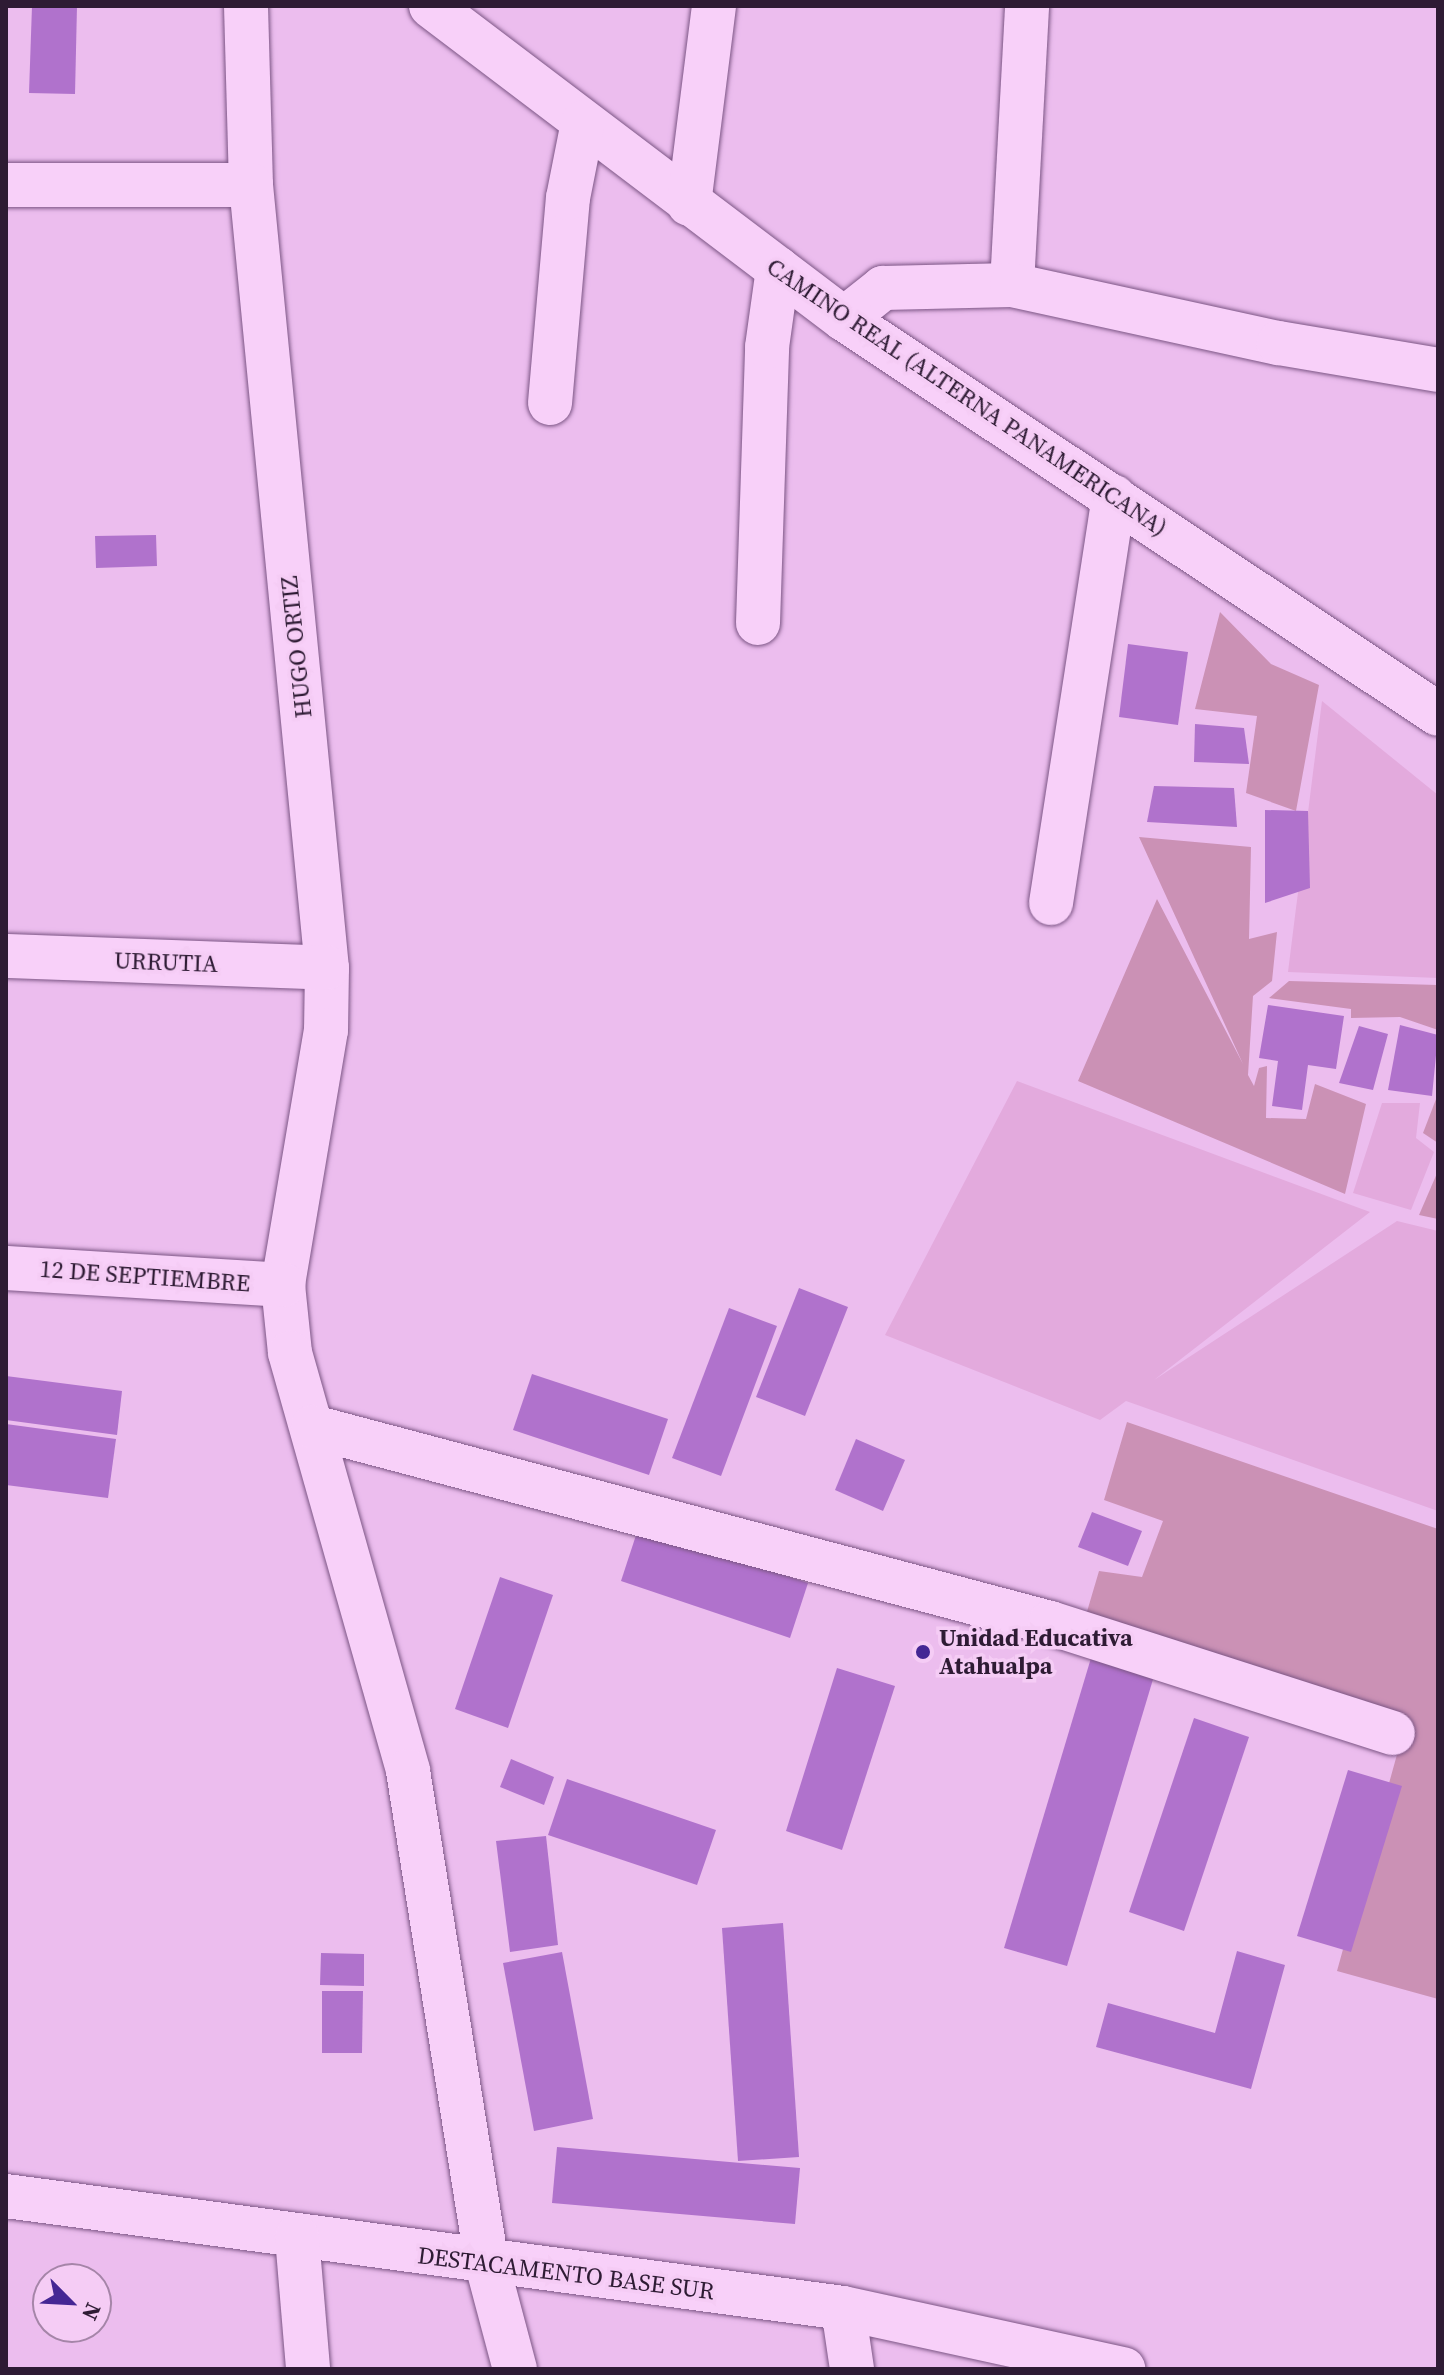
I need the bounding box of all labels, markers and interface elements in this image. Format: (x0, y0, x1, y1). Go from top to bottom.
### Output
street label: CAMINO REAL (ALTERNA PANAMERICANA) (761, 252, 1173, 542)
street label: HUGO ORTIZ (274, 575, 318, 719)
street label: URRUTIA (114, 946, 218, 978)
street label: 12 DE SEPTIEMBRE (39, 1254, 251, 1298)
place label: Unidad Educativa Atahualpa (939, 1624, 1133, 1680)
marker: Unidad Educativa Atahualpa (914, 1643, 932, 1661)
street label: DESTACAMENTO BASE SUR (416, 2241, 716, 2305)
north arrow (32, 2263, 112, 2343)
text: N (75, 2299, 109, 2325)

